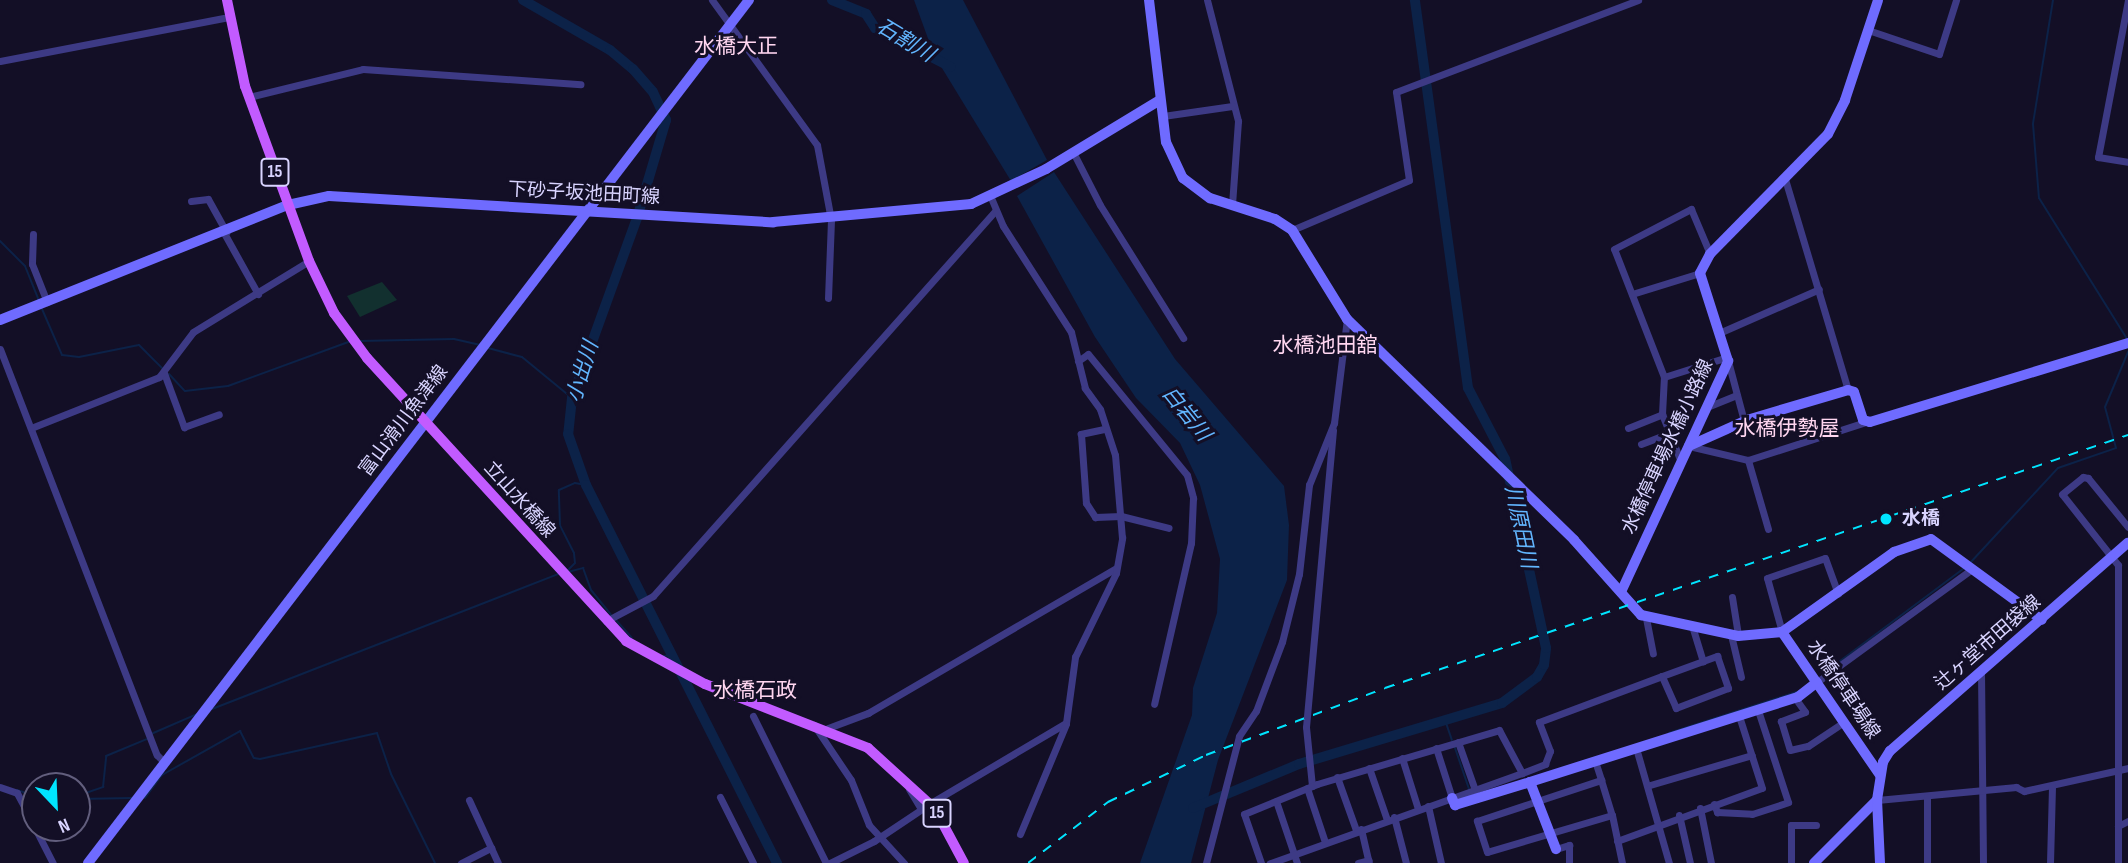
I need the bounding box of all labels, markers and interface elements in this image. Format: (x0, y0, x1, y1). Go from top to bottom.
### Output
water label: 石割川 (872, 14, 938, 68)
district label: 水橋大正 (694, 34, 778, 60)
road number: 15 (259, 158, 291, 187)
street label: 下砂子坂池田町線 (508, 179, 660, 209)
district label: 水橋池田舘 (1273, 333, 1377, 359)
water label: 小出川 (562, 338, 604, 406)
street label: 水橋停車場水橋小路線 (1618, 356, 1718, 538)
street label: 富山滑川魚津線 (355, 361, 453, 481)
water label: 白岩川 (1156, 382, 1216, 446)
district label: 水橋伊勢屋 (1735, 416, 1839, 442)
street label: 立山水橋線 (479, 457, 559, 543)
water label: 川原田川 (1499, 483, 1541, 571)
place label: 水橋 (1902, 508, 1940, 530)
marker: 水橋 (1876, 509, 1896, 529)
street label: 辻ヶ堂市田袋線 (1930, 591, 2046, 695)
street label: 水橋停車場線 (1802, 636, 1884, 744)
district label: 水橋石政 (713, 678, 797, 704)
north arrow (21, 772, 91, 842)
road number: 15 (921, 798, 953, 828)
text: N (54, 812, 73, 838)

